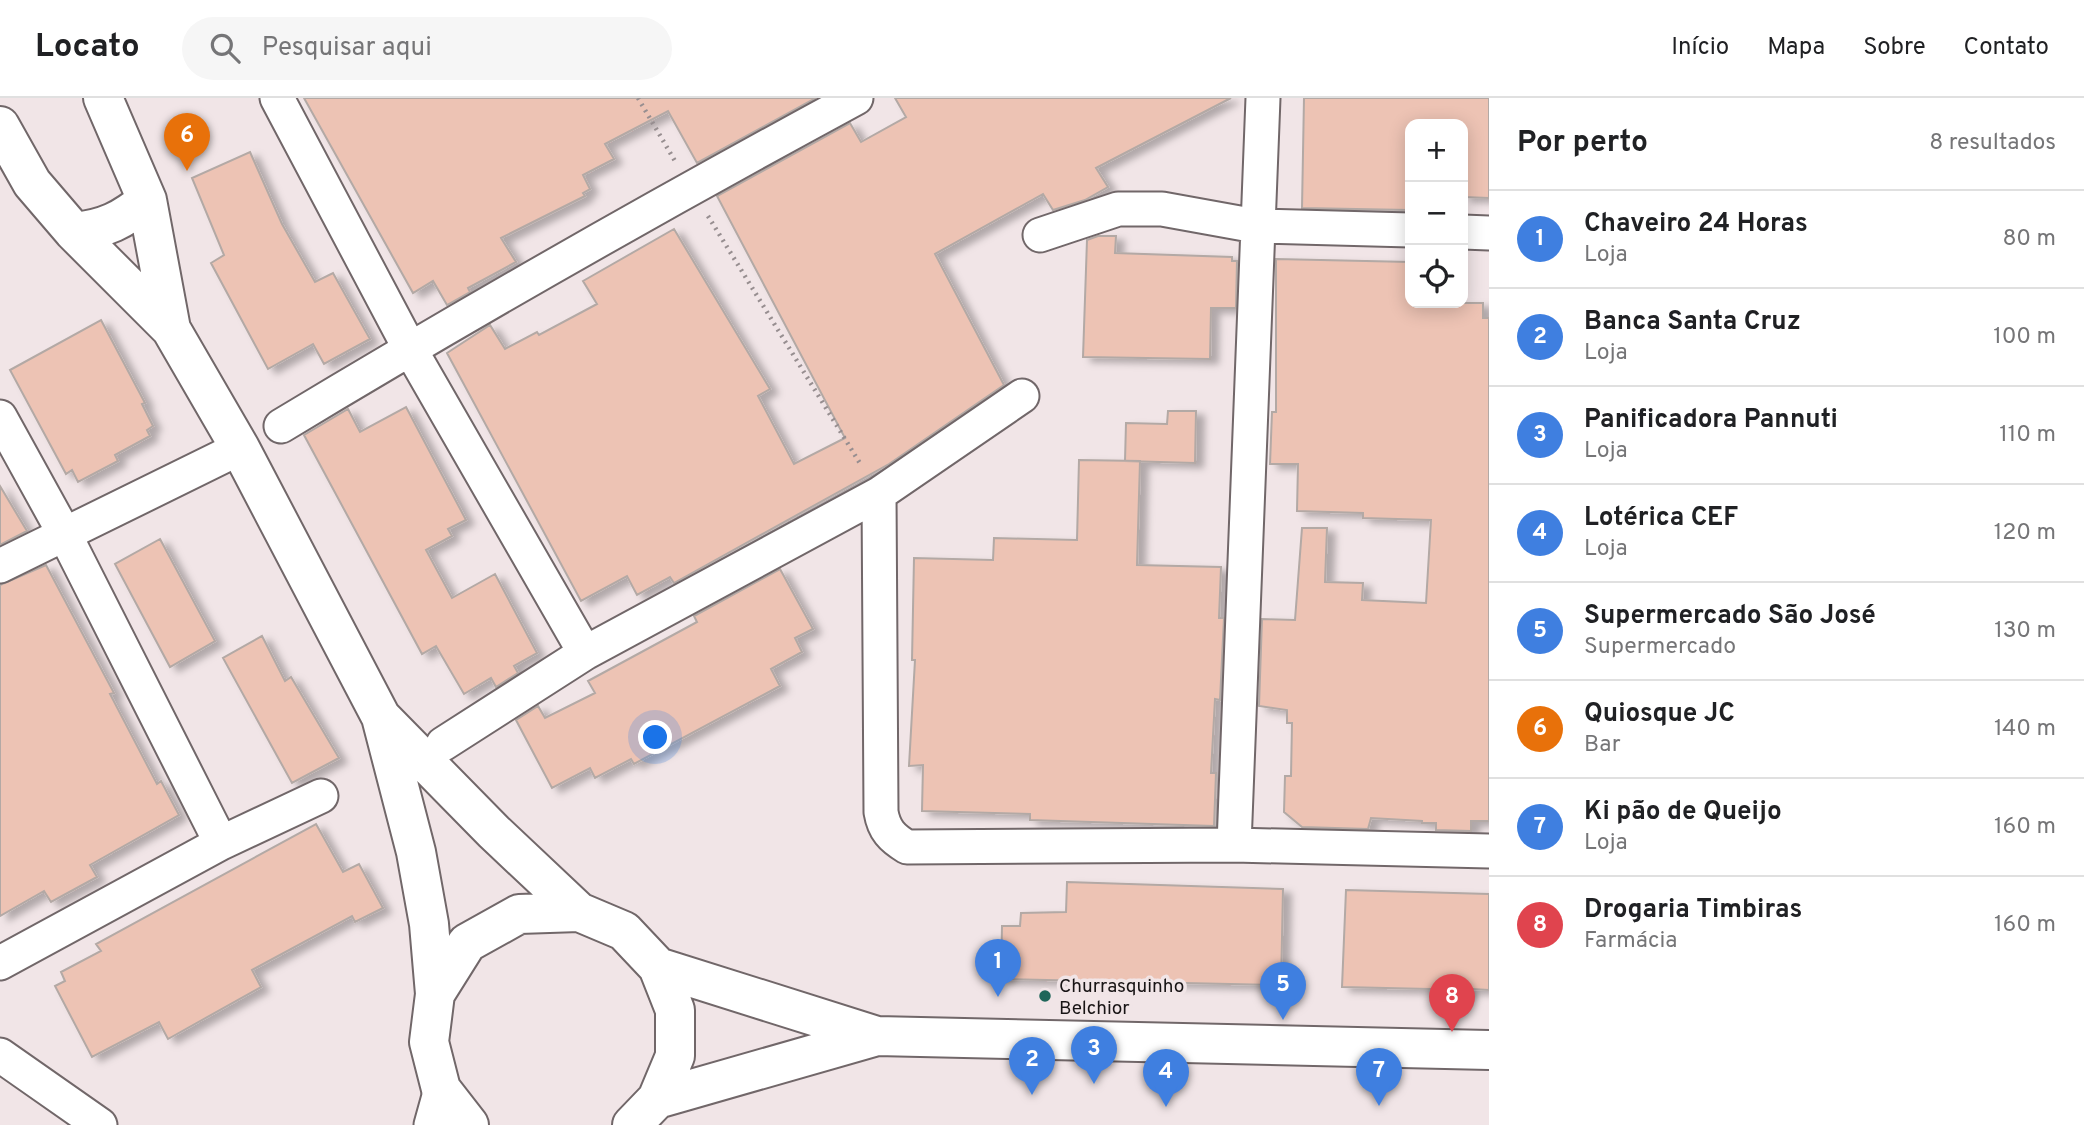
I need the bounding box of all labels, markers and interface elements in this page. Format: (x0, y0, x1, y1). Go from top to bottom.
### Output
search box (182, 17, 672, 80)
text: Locato (35, 27, 140, 69)
icon: search (206, 29, 244, 67)
text: Pesquisar aqui (262, 32, 432, 65)
text: Início (1671, 33, 1729, 63)
text: Mapa (1767, 33, 1825, 63)
text: Sobre (1863, 33, 1926, 63)
text: Contato (1964, 33, 2049, 63)
pin: 6 (164, 113, 210, 171)
map controls (1405, 119, 1468, 308)
button: + (1405, 119, 1468, 182)
text: Por perto (1517, 125, 1648, 162)
text: 8 resultados (1929, 129, 2056, 158)
button: − (1405, 182, 1468, 245)
text: Chaveiro 24 Horas (1584, 208, 1808, 241)
text: 1 (1535, 225, 1545, 254)
text: 80 m (2003, 225, 2056, 254)
text: Loja (1584, 241, 1628, 270)
button: locate (1405, 245, 1468, 308)
text: Banca Santa Cruz (1584, 306, 1801, 339)
text: 2 (1533, 323, 1547, 352)
text: 100 m (1993, 323, 2056, 352)
text: Loja (1584, 339, 1628, 368)
text: Panificadora Pannuti (1584, 404, 1838, 437)
text: 3 (1533, 421, 1547, 450)
text: 110 m (1999, 421, 2056, 450)
text: Loja (1584, 437, 1628, 466)
text: Lotérica CEF (1584, 502, 1738, 535)
text: 4 (1533, 519, 1547, 548)
text: 120 m (1994, 519, 2056, 548)
text: Loja (1584, 535, 1628, 564)
text: Supermercado São José (1584, 600, 1876, 633)
text: 5 (1533, 617, 1547, 646)
text: 130 m (1994, 617, 2056, 646)
text: Supermercado (1584, 633, 1736, 662)
text: Quiosque JC (1584, 698, 1735, 731)
text: 6 (1533, 715, 1547, 744)
text: 140 m (1994, 715, 2056, 744)
your location (638, 720, 672, 754)
text: Bar (1584, 731, 1621, 760)
text: Ki pão de Queijo (1584, 796, 1782, 829)
text: 7 (1534, 813, 1546, 842)
text: 160 m (1994, 813, 2056, 842)
text: Loja (1584, 829, 1628, 858)
text: Drogaria Timbiras (1584, 894, 1802, 927)
text: 8 (1533, 911, 1547, 940)
text: 160 m (1994, 911, 2056, 940)
text: Farmácia (1584, 927, 1677, 956)
pin: 1 (975, 939, 1021, 997)
pin: 5 (1260, 962, 1306, 1020)
pin: 8 (1429, 974, 1475, 1032)
place label: Churrasquinho Belchior (1059, 975, 1184, 1021)
marker: Churrasquinho Belchior (1037, 988, 1053, 1004)
pin: 3 (1071, 1026, 1117, 1084)
pin: 2 (1009, 1037, 1055, 1095)
pin: 7 (1356, 1048, 1402, 1106)
pin: 4 (1143, 1049, 1189, 1107)

